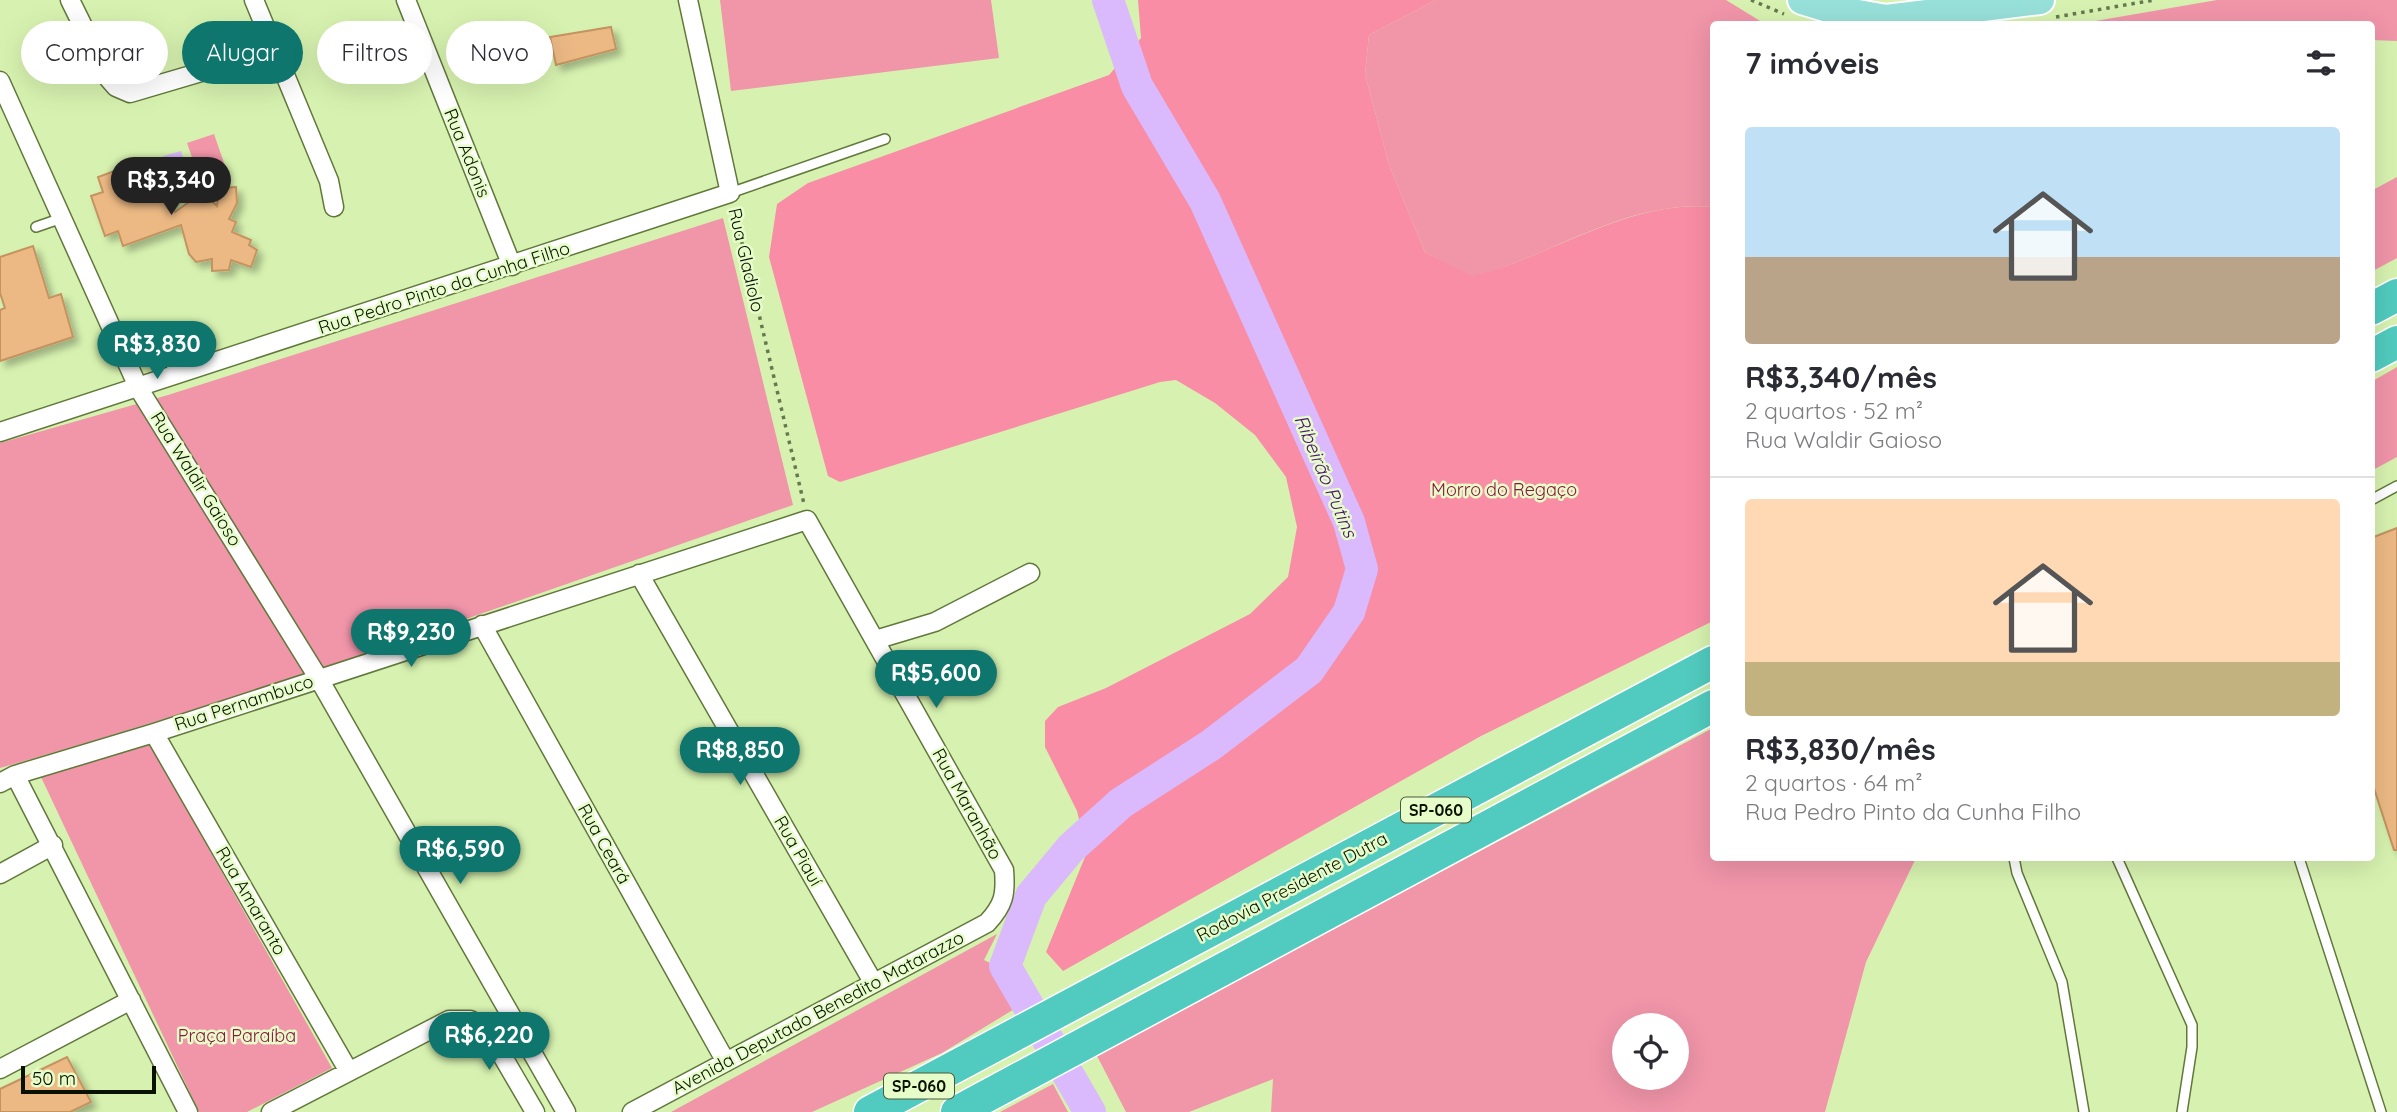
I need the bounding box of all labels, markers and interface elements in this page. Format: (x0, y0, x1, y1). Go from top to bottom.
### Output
chip: Comprar (21, 21, 168, 84)
chip: Alugar (182, 21, 303, 84)
chip: Filtros (317, 21, 432, 84)
chip: Novo (446, 21, 553, 84)
text: 7 imóveis (1745, 44, 1879, 82)
icon: filters (2302, 44, 2340, 82)
street label: Rua Adonis (439, 105, 496, 201)
pin: R$3,340 (106, 158, 236, 217)
text: R$3,340 (127, 165, 215, 194)
icon: home (1980, 173, 2106, 299)
street label: Rua Gladiolo (723, 206, 770, 314)
street label: Rua Pedro Pinto da Cunha Filho (315, 236, 573, 339)
pin: R$3,830 (92, 322, 222, 381)
text: R$3,830 (113, 329, 201, 358)
text: R$3,340/mês (1745, 358, 1937, 396)
text: 2 quartos · 52 m² (1745, 396, 1923, 425)
street label: Rua Waldir Gaioso (146, 407, 247, 550)
water label: Ribeirão Putins (1289, 411, 1363, 542)
text: Rua Waldir Gaioso (1745, 425, 1942, 454)
park label: Morro do Regaço (1431, 478, 1577, 501)
icon: home (1980, 545, 2106, 671)
pin: R$9,230 (346, 610, 476, 669)
text: R$9,230 (367, 617, 455, 646)
pin: R$5,600 (871, 650, 1001, 710)
text: R$5,600 (891, 658, 981, 687)
street label: Rua Pernambuco (171, 669, 316, 736)
pin: R$8,850 (675, 728, 805, 787)
text: R$3,830/mês (1745, 730, 1936, 768)
text: R$8,850 (696, 735, 784, 764)
street label: Rua Maranhão (927, 744, 1008, 863)
text: 2 quartos · 64 m² (1745, 768, 1923, 797)
road number: SP-060 (1401, 797, 1471, 822)
text: Rua Pedro Pinto da Cunha Filho (1745, 797, 2081, 826)
street label: Rua Ceará (573, 799, 636, 888)
street label: Rua Piauí (769, 812, 828, 890)
pin: R$6,590 (395, 826, 525, 886)
street label: Rodovia Presidente Dutra (1192, 826, 1391, 947)
text: R$6,590 (415, 834, 505, 863)
street label: Rua Amaranto (211, 842, 292, 959)
street label: Avenida Deputado Benedito Matarazzo (668, 926, 968, 1100)
pin: R$6,220 (424, 1012, 554, 1072)
map controls (1612, 1013, 1689, 1090)
button: locate (1612, 1013, 1689, 1090)
text: R$6,220 (445, 1020, 533, 1049)
park label: Praça Paraíba (178, 1024, 296, 1047)
scale bar (21, 1063, 156, 1095)
text: 50 m (32, 1066, 76, 1090)
road number: SP-060 (884, 1074, 954, 1098)

